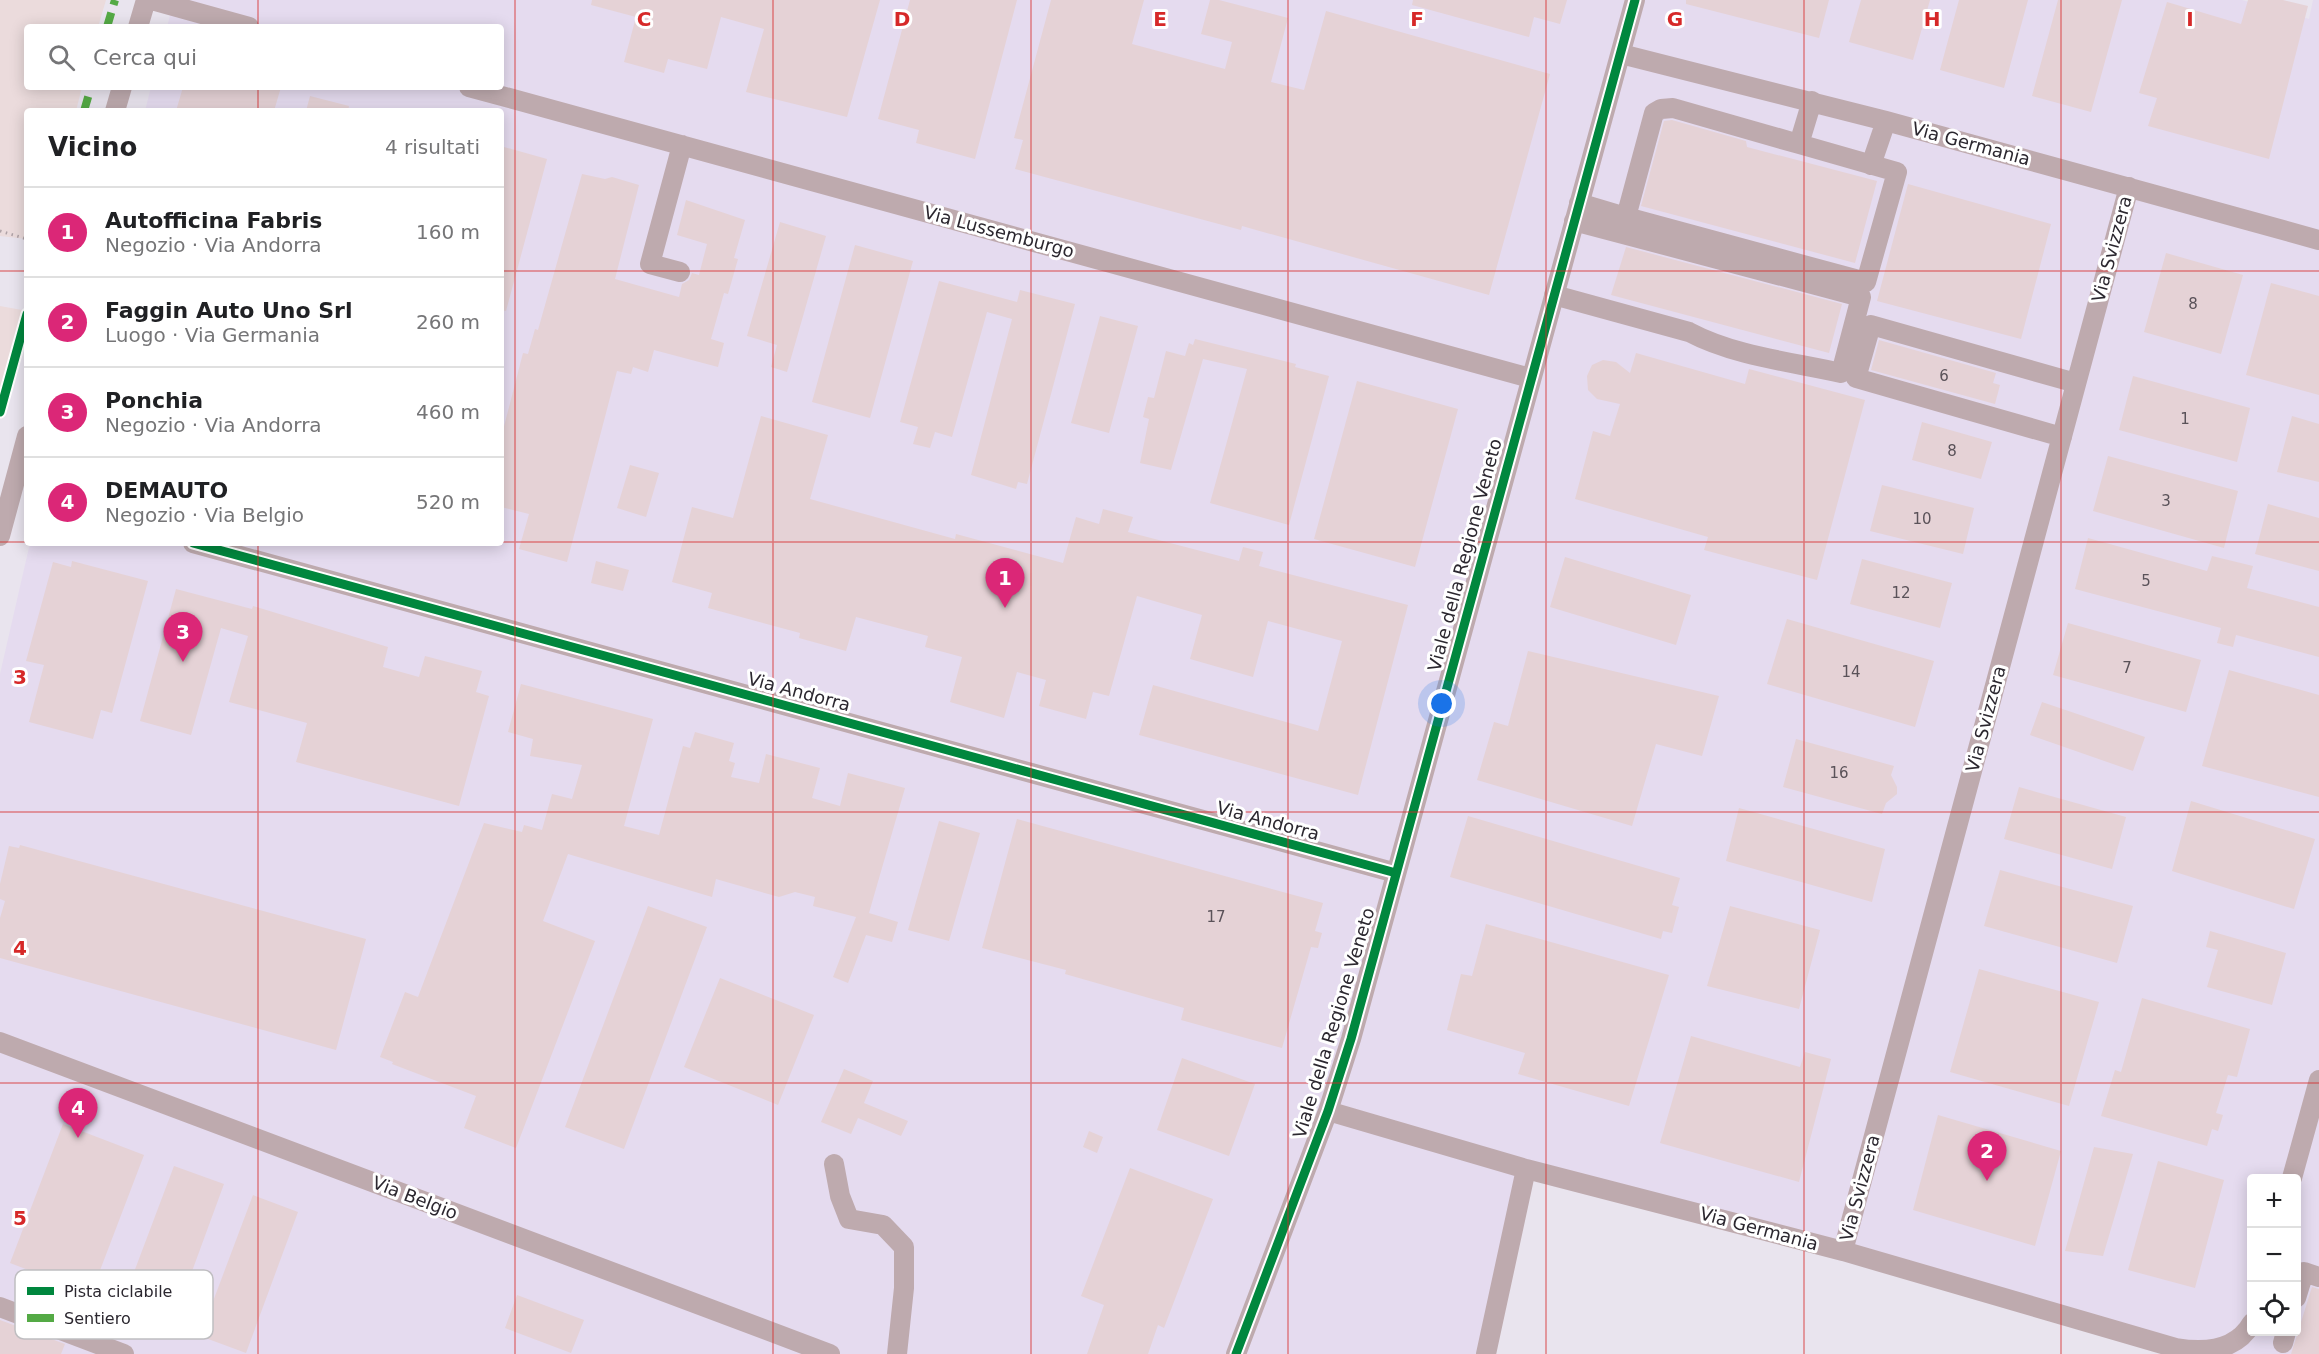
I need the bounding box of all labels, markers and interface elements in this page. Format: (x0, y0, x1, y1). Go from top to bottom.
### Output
text: C (637, 7, 651, 31)
text: D (894, 7, 910, 31)
text: E (1153, 7, 1167, 31)
text: F (1410, 7, 1424, 31)
text: G (1667, 7, 1683, 31)
text: H (1924, 7, 1940, 31)
text: I (2186, 7, 2194, 31)
search box (24, 24, 504, 90)
icon: search (45, 41, 78, 74)
text: Cerca qui (93, 45, 197, 70)
street label: Via Germania (1910, 118, 2033, 169)
text: Vicino (48, 132, 137, 162)
text: 4 risultati (385, 135, 480, 159)
street label: Via Svizzera (2087, 193, 2136, 304)
street label: Via Lussemburgo (922, 201, 1076, 262)
text: Autofficina Fabris (105, 208, 322, 233)
text: 1 (61, 220, 74, 244)
text: 160 m (416, 220, 480, 244)
text: Negozio · Via Andorra (105, 233, 322, 257)
house number: 8 (2188, 295, 2198, 313)
text: Faggin Auto Uno Srl (105, 298, 352, 323)
text: 2 (61, 310, 74, 334)
text: 260 m (416, 310, 480, 334)
text: Luogo · Via Germania (105, 323, 320, 347)
house number: 6 (1939, 367, 1949, 385)
text: Ponchia (105, 388, 203, 413)
text: 3 (61, 400, 74, 424)
text: 460 m (416, 400, 480, 424)
house number: 1 (2180, 410, 2190, 428)
text: Negozio · Via Andorra (105, 413, 322, 437)
street label: Viale della Regione Veneto (1423, 436, 1506, 673)
house number: 8 (1947, 442, 1957, 460)
text: DEMAUTO (105, 478, 228, 503)
text: 4 (61, 490, 74, 514)
text: 520 m (416, 490, 480, 514)
house number: 3 (2161, 492, 2171, 510)
text: Negozio · Via Belgio (105, 503, 304, 527)
house number: 10 (1912, 510, 1932, 528)
pin: 1 (986, 558, 1024, 608)
house number: 5 (2141, 572, 2151, 590)
house number: 12 (1891, 584, 1911, 602)
pin: 3 (164, 612, 202, 662)
house number: 7 (2122, 659, 2132, 677)
house number: 14 (1841, 663, 1861, 681)
street label: Via Svizzera (1961, 663, 2010, 774)
text: 3 (13, 665, 27, 689)
street label: Via Andorra (746, 668, 853, 715)
your location (1427, 689, 1456, 718)
house number: 16 (1829, 764, 1849, 782)
street label: Via Andorra (1215, 797, 1322, 844)
street label: Viale della Regione Veneto (1288, 905, 1379, 1141)
house number: 17 (1206, 908, 1226, 926)
text: 4 (13, 936, 27, 960)
pin: 4 (58, 1088, 98, 1138)
street label: Via Svizzera (1835, 1132, 1884, 1243)
pin: 2 (1968, 1132, 2006, 1181)
street label: Via Belgio (370, 1172, 461, 1223)
map controls (2247, 1174, 2301, 1336)
button: + (2247, 1174, 2301, 1228)
street label: Via Germania (1698, 1203, 1821, 1254)
text: 5 (13, 1206, 27, 1230)
button: − (2247, 1228, 2301, 1282)
legend (15, 1270, 213, 1339)
text: Pista ciclabile (64, 1282, 172, 1301)
button: locate (2247, 1282, 2301, 1336)
text: Sentiero (64, 1309, 131, 1328)

